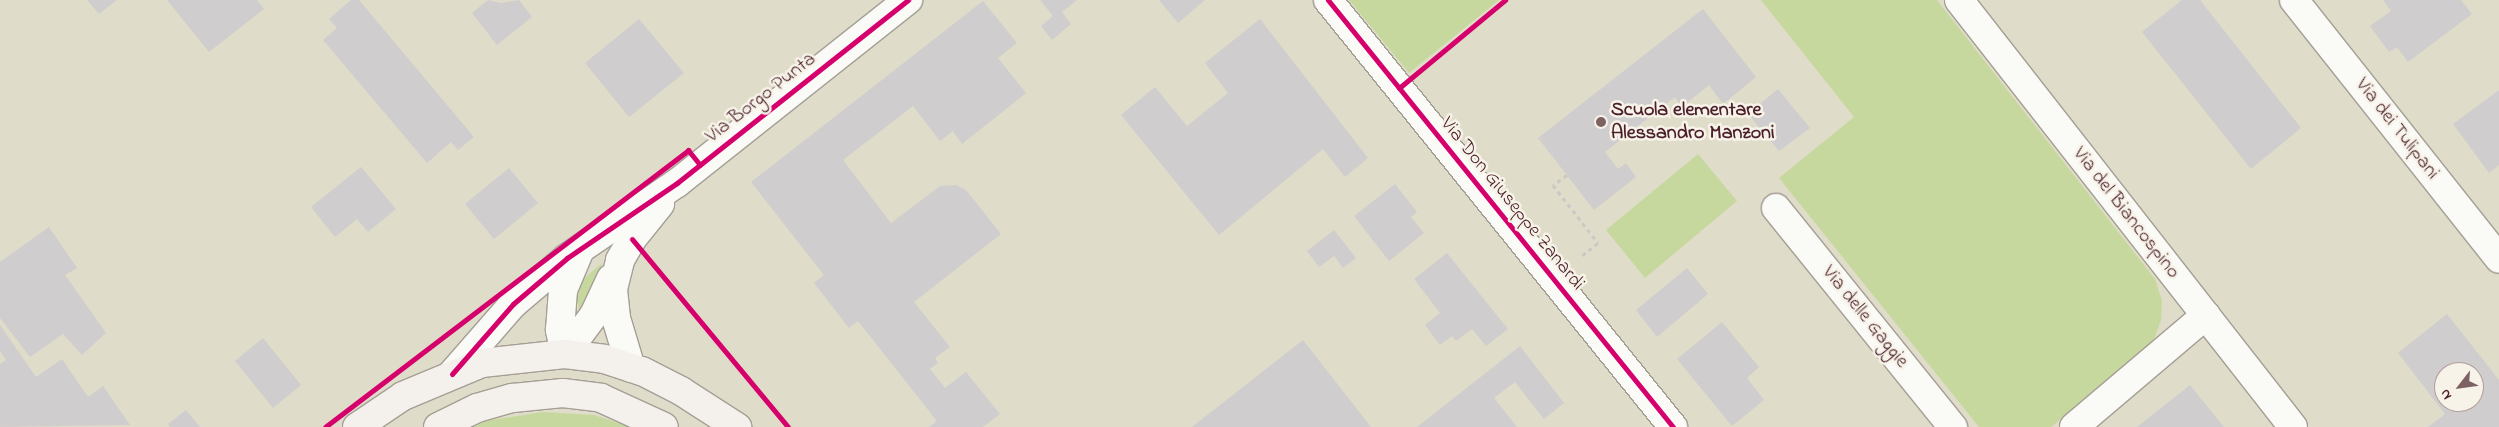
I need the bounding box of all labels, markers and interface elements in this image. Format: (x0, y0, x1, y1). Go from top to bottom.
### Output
street label: Via Borgo Punta (701, 47, 821, 149)
street label: Via dei Tulipani (2350, 73, 2444, 185)
place label: Scuola elementare Alessandro Manzoni (1611, 98, 1775, 145)
street label: Via Don Giuseppe Zanardi (1435, 113, 1589, 295)
marker: Scuola elementare Alessandro Manzoni (1595, 116, 1607, 128)
street label: Via del Biancospino (2067, 142, 2185, 284)
street label: Via delle Gaggie (1816, 261, 1914, 373)
north arrow (2434, 362, 2484, 412)
text: N (2435, 385, 2458, 404)

